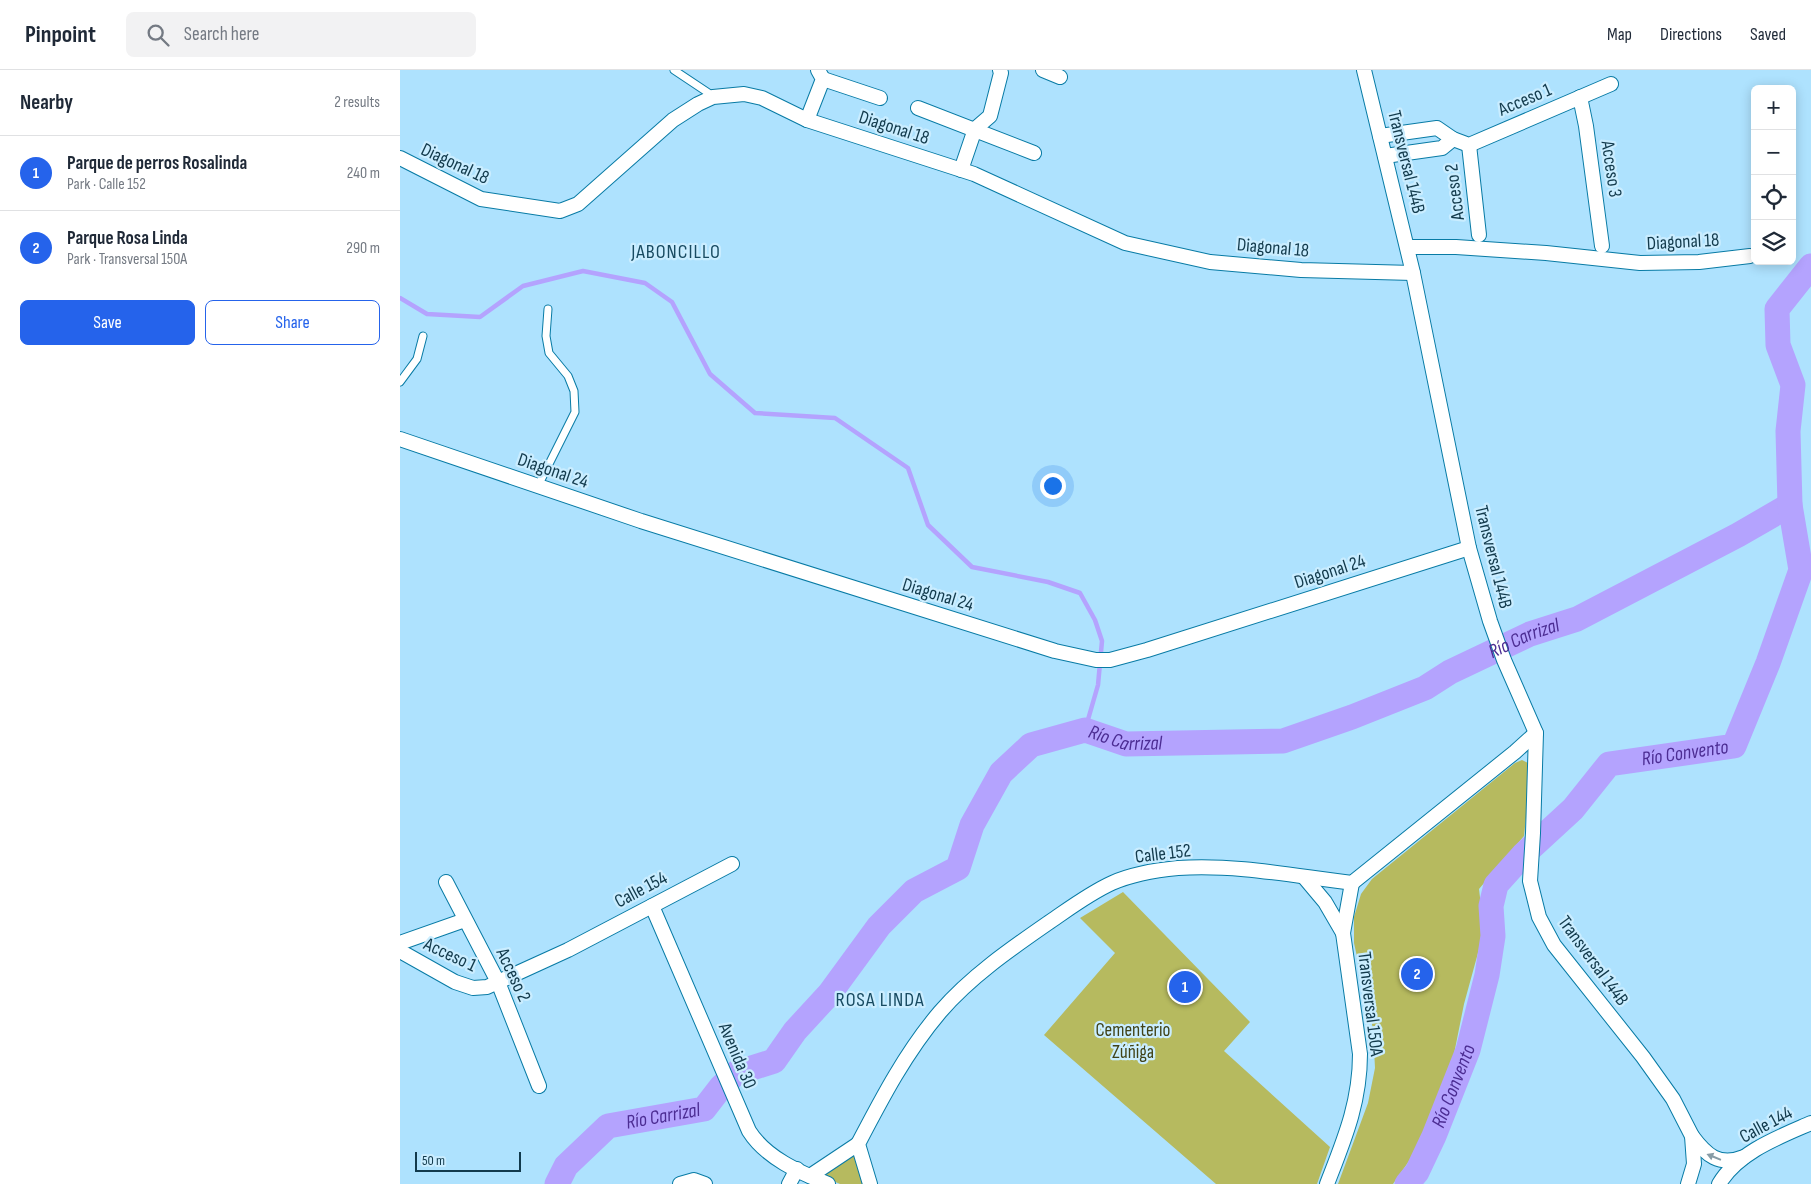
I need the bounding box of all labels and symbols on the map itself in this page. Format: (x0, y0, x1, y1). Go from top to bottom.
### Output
street label: Acceso 1 (1494, 78, 1555, 122)
street label: Diagonal 18 (856, 106, 932, 150)
street label: Transversal 144B (1382, 108, 1430, 216)
street label: Diagonal 18 (417, 138, 493, 190)
street label: Acceso 3 (1596, 138, 1626, 199)
street label: Acceso 2 (1440, 162, 1470, 223)
street label: Diagonal 18 (1646, 229, 1720, 255)
street label: Diagonal 18 (1236, 233, 1310, 263)
district label: JABONCILLO (630, 240, 721, 264)
street label: Diagonal 24 (515, 448, 591, 494)
your location (1040, 473, 1066, 499)
street label: Transversal 144B (1469, 503, 1517, 611)
street label: Diagonal 24 (1292, 550, 1368, 594)
street label: Diagonal 24 (900, 573, 976, 617)
water label: Río Carrizal (1484, 613, 1564, 664)
water label: Río Carrizal (1085, 720, 1164, 756)
water label: Río Convento (1640, 735, 1730, 771)
street label: Calle 152 (1134, 839, 1192, 869)
street label: Calle 154 (611, 867, 671, 913)
street label: Transversal 144B (1553, 912, 1633, 1010)
street label: Acceso 1 (419, 932, 480, 977)
street label: Acceso 2 (490, 944, 535, 1006)
street label: Transversal 150A (1352, 950, 1388, 1058)
pin: 2 (1401, 955, 1433, 993)
pin: 1 (1169, 968, 1201, 1006)
district label: ROSA LINDA (836, 988, 924, 1012)
street label: Avenida 30 (713, 1019, 761, 1092)
park label: Cementerio Zúñiga (1096, 1019, 1170, 1064)
water label: Río Convento (1426, 1042, 1481, 1131)
water label: Río Carrizal (624, 1098, 703, 1135)
street label: Calle 144 (1736, 1102, 1796, 1148)
scale bar (415, 1149, 521, 1172)
one-way arrow (1707, 1152, 1721, 1160)

